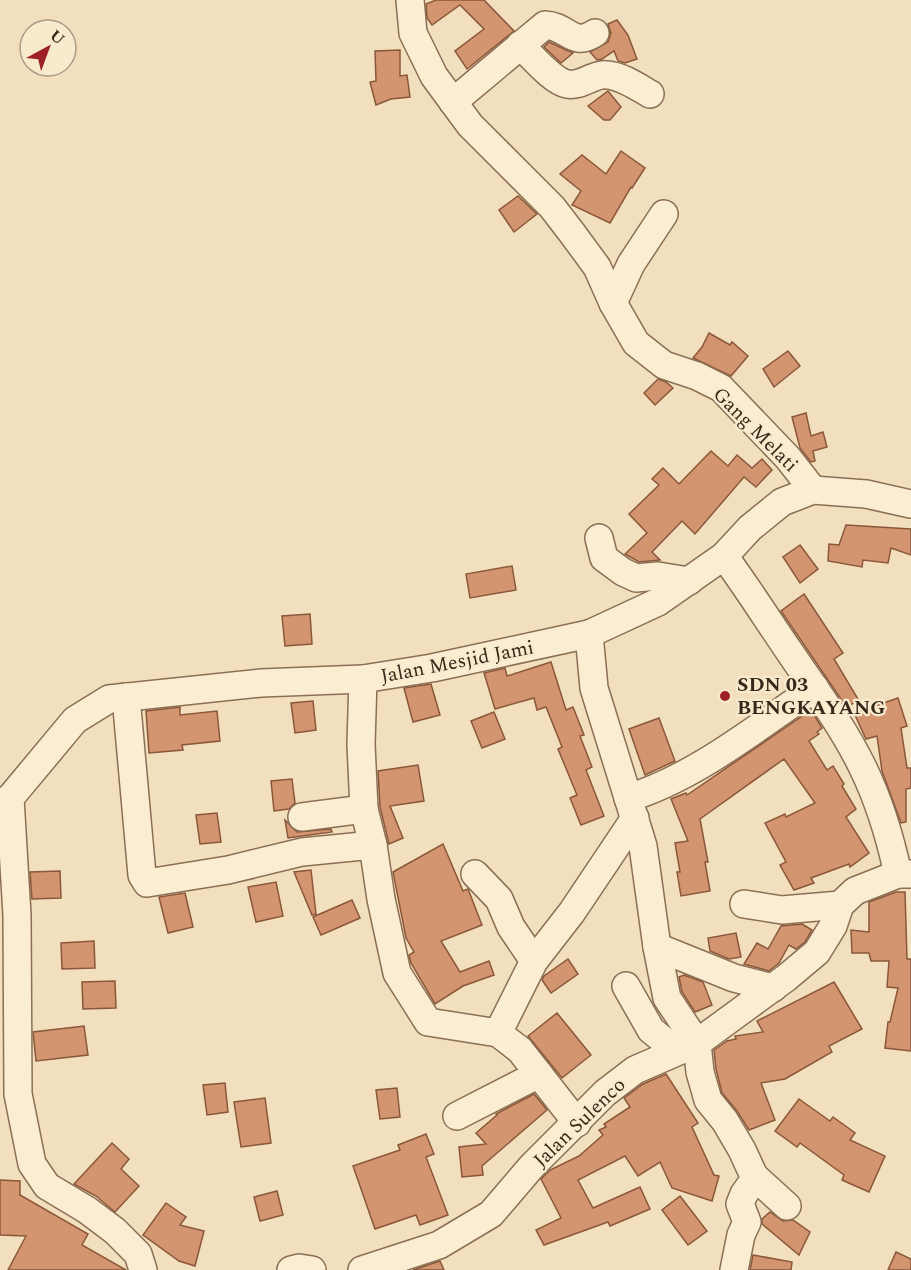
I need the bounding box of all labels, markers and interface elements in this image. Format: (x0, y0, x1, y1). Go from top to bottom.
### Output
north arrow (18, 18, 78, 78)
text: U (44, 24, 70, 51)
street label: Gang Melati (706, 380, 805, 479)
street label: Jalan Mesjid Jami (378, 632, 536, 692)
place label: SDN 03 BENGKAYANG (737, 670, 885, 723)
marker: SDN 03 BENGKAYANG (718, 689, 732, 703)
street label: Jalan Sulenco (527, 1071, 633, 1175)

